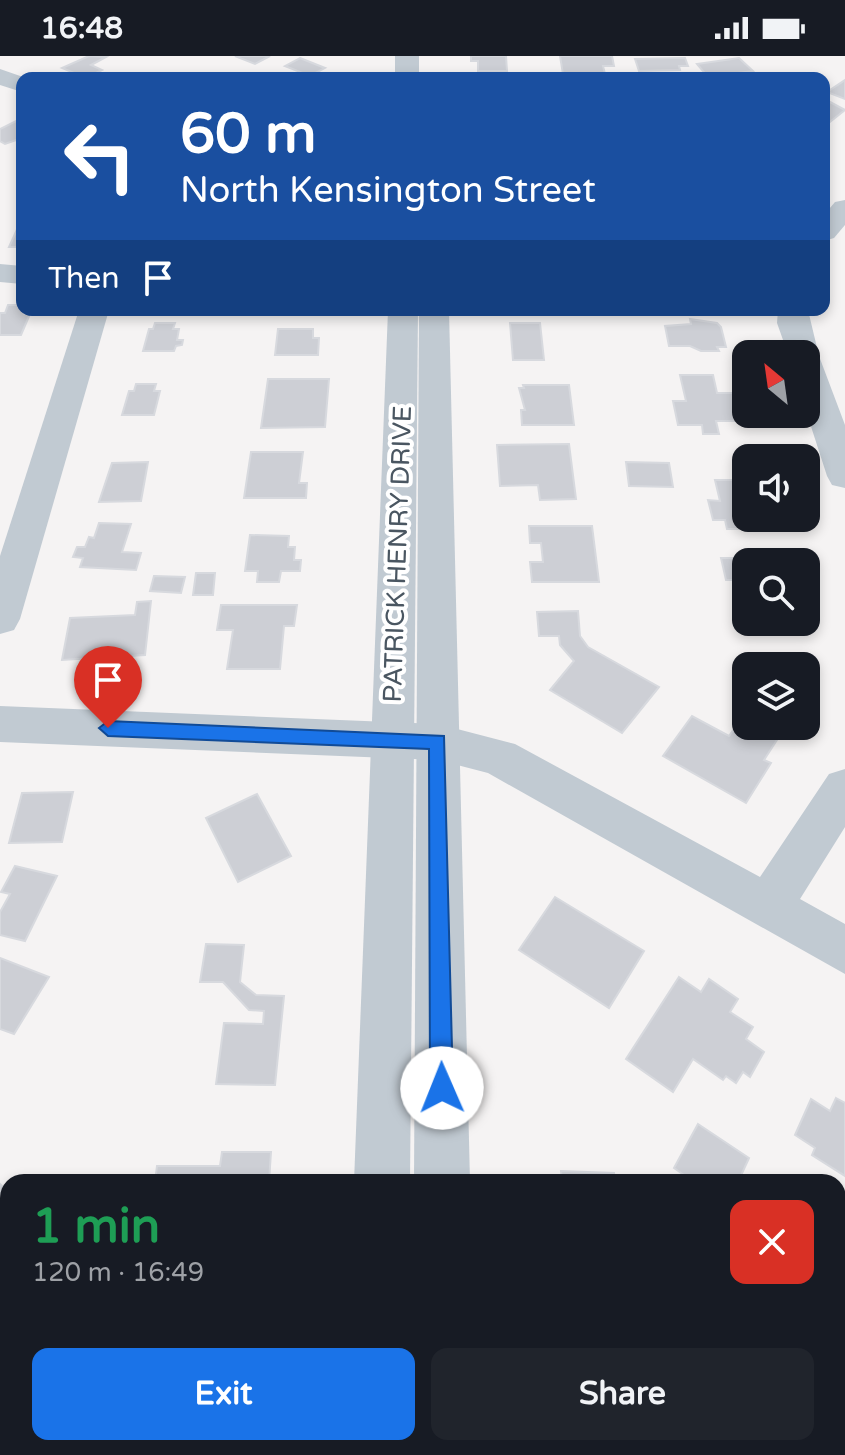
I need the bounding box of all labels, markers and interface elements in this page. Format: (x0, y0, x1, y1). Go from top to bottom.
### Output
text: 16:48 (40, 10, 123, 47)
text: 60 m (180, 101, 316, 168)
icon: left (48, 104, 152, 208)
text: North Kensington Street (180, 169, 596, 212)
icon: arrive (136, 256, 180, 300)
text: Then (48, 260, 120, 297)
north arrow (732, 340, 820, 428)
map controls (732, 340, 820, 740)
street label: PATRICK HENRY DRIVE (377, 405, 418, 703)
button: sound (732, 444, 820, 532)
button: search (732, 548, 820, 636)
pin (74, 646, 142, 728)
button: layers (732, 652, 820, 740)
icon: arrive (86, 658, 130, 702)
position arrow (400, 1046, 484, 1130)
text: 1 min (32, 1198, 160, 1256)
button: close (730, 1200, 814, 1284)
text: 120 m · 16:49 (32, 1257, 204, 1288)
button: Exit (32, 1348, 415, 1440)
button: Share (431, 1348, 814, 1440)

